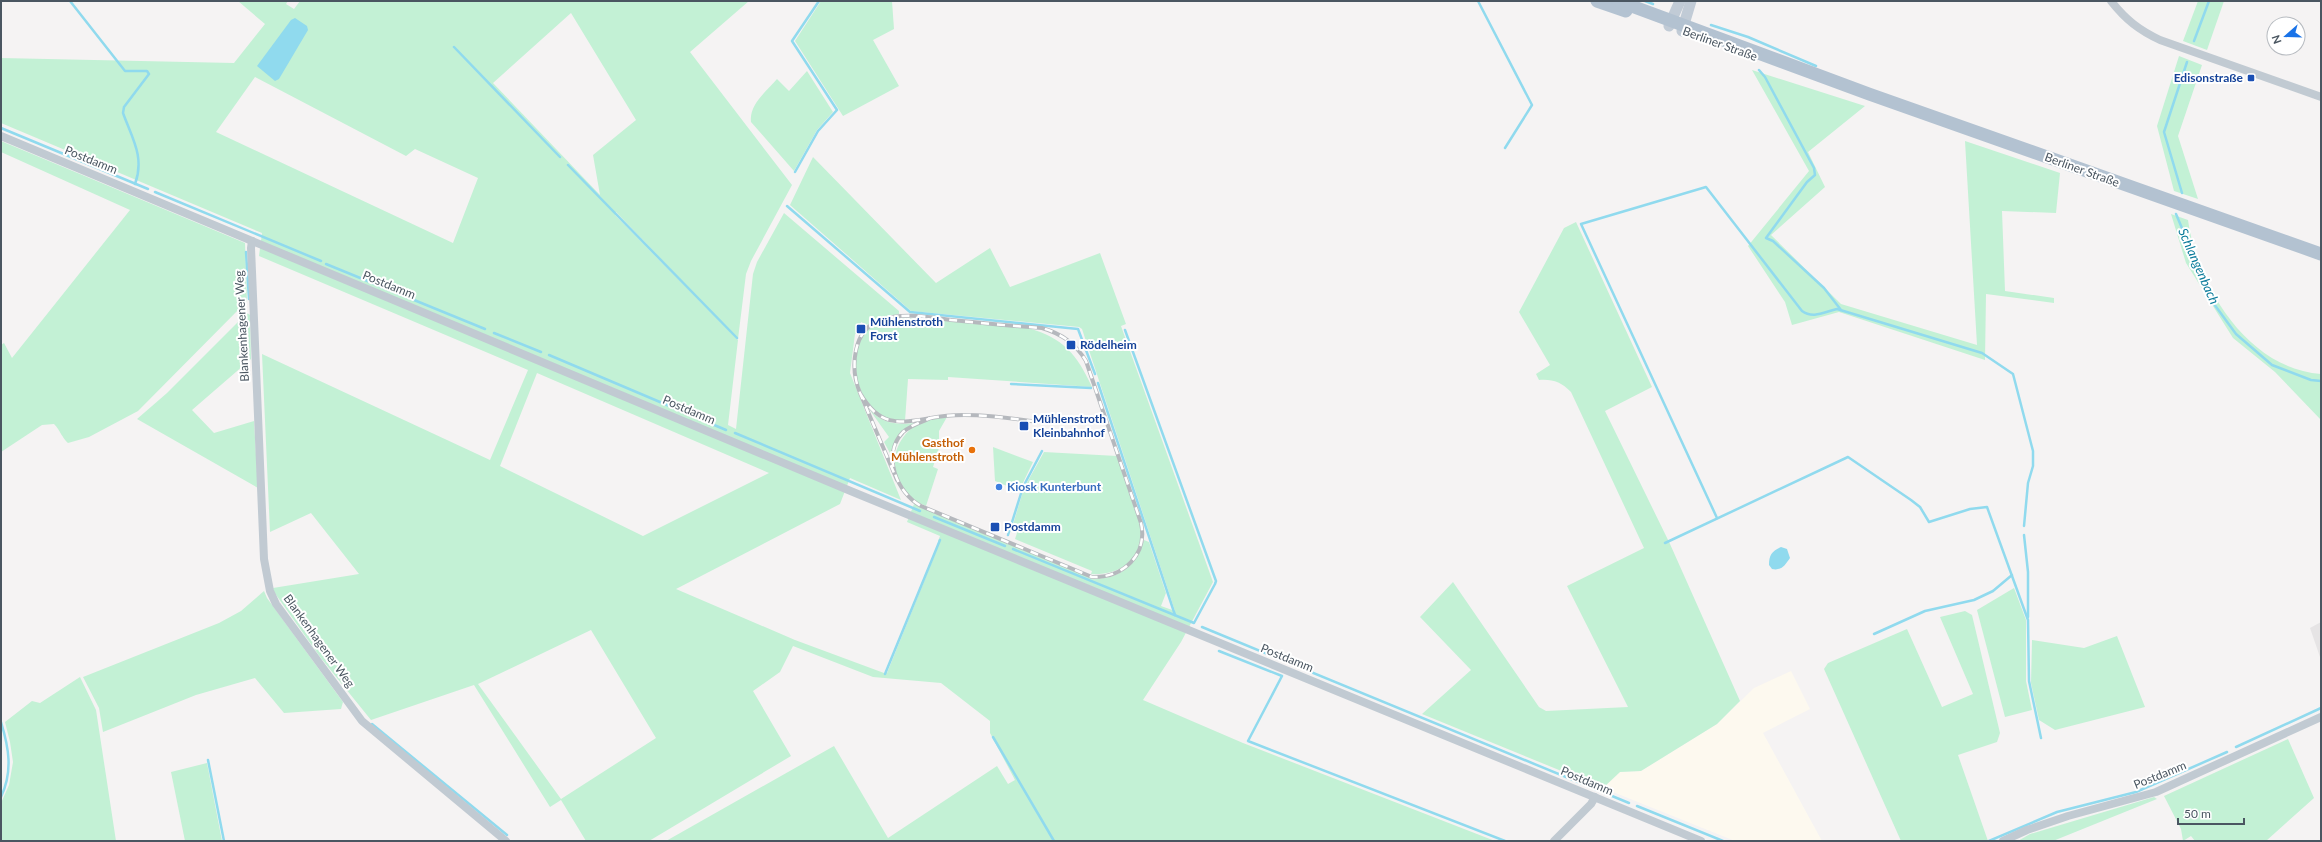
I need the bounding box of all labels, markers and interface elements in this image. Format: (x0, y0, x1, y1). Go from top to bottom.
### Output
north arrow (2266, 16, 2306, 56)
street label: Berliner Straße (1681, 23, 1760, 64)
text: N (2269, 33, 2284, 46)
place label: Edisonstraße (2174, 70, 2244, 85)
marker: Edisonstraße (2246, 73, 2256, 83)
street label: Postdamm (63, 142, 120, 177)
street label: Berliner Straße (2043, 149, 2122, 190)
water label: Schlangenbach (2175, 226, 2223, 307)
street label: Postdamm (361, 267, 418, 302)
street label: Blankenhagener Weg (231, 270, 252, 382)
place label: Mühlenstroth Forst (870, 314, 943, 343)
marker: Mühlenstroth Forst (855, 323, 867, 335)
place label: Rödelheim (1080, 337, 1137, 352)
marker: Rödelheim (1065, 339, 1077, 351)
street label: Postdamm (661, 392, 718, 427)
place label: Mühlenstroth Kleinbahnhof (1033, 411, 1106, 440)
marker: Mühlenstroth Kleinbahnhof (1018, 420, 1030, 432)
place label: Gasthof Mühlenstroth (891, 435, 965, 464)
marker: Gasthof Mühlenstroth (967, 445, 977, 455)
place label: Kiosk Kunterbunt (1007, 479, 1102, 494)
marker: Kiosk Kunterbunt (994, 482, 1004, 492)
place label: Postdamm (1004, 519, 1061, 534)
marker: Postdamm (989, 521, 1001, 533)
street label: Blankenhagener Weg (281, 591, 358, 690)
street label: Postdamm (1259, 640, 1316, 675)
street label: Postdamm (2131, 757, 2189, 792)
street label: Postdamm (1559, 763, 1616, 798)
scale bar (2178, 800, 2244, 826)
text: 50 m (2184, 806, 2211, 821)

